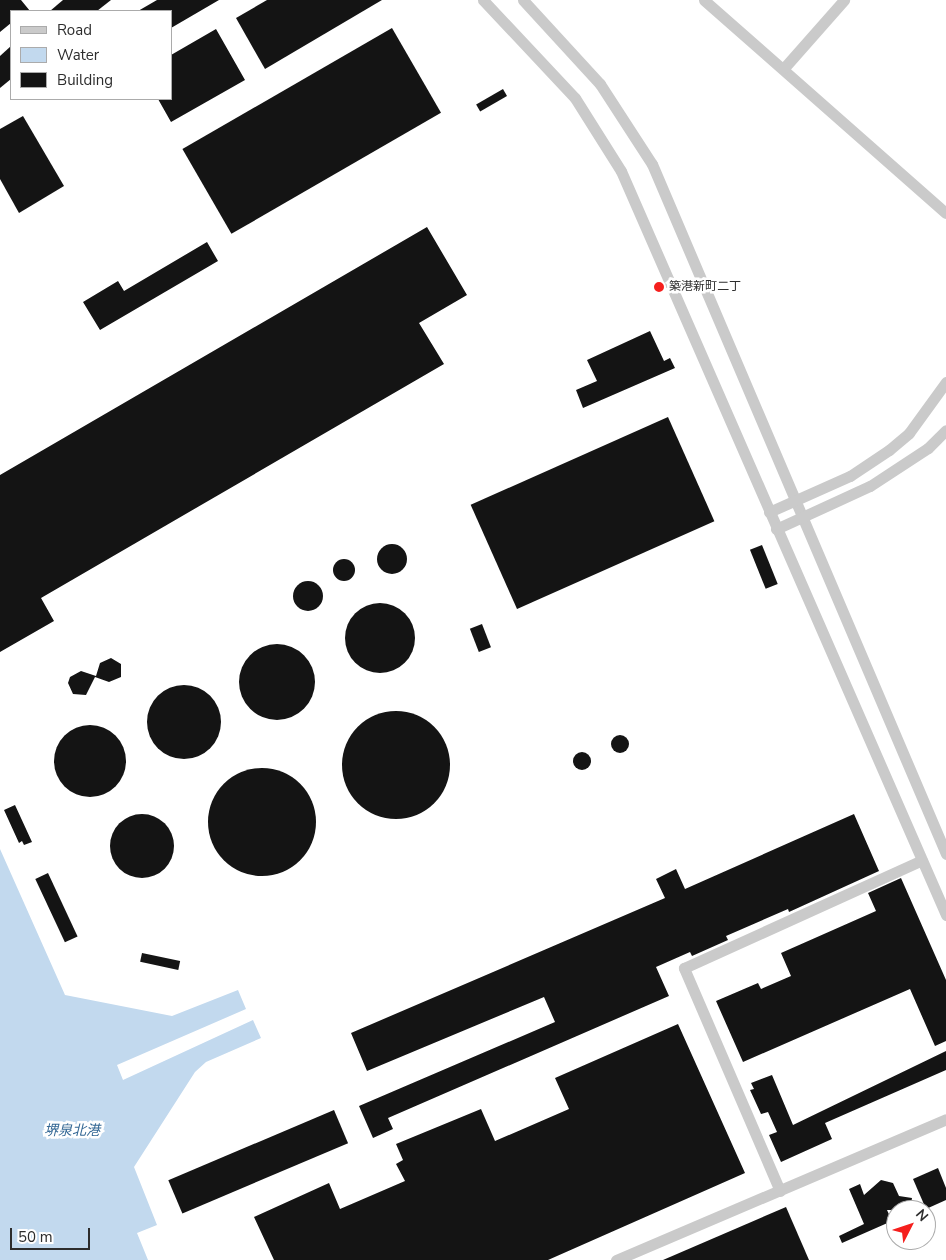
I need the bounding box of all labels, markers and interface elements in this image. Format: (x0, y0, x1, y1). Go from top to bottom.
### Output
legend (10, 10, 172, 100)
text: Road (57, 20, 92, 40)
text: Water (57, 45, 99, 65)
text: Building (57, 70, 113, 90)
place label: 築港新町二丁 (669, 280, 741, 294)
marker: 築港新町二丁 (653, 281, 665, 293)
water label: 堺泉北港 (44, 1123, 100, 1139)
north arrow (886, 1200, 936, 1250)
text: N (911, 1205, 933, 1226)
scale bar (12, 1218, 92, 1250)
text: 50 m (18, 1227, 53, 1247)

